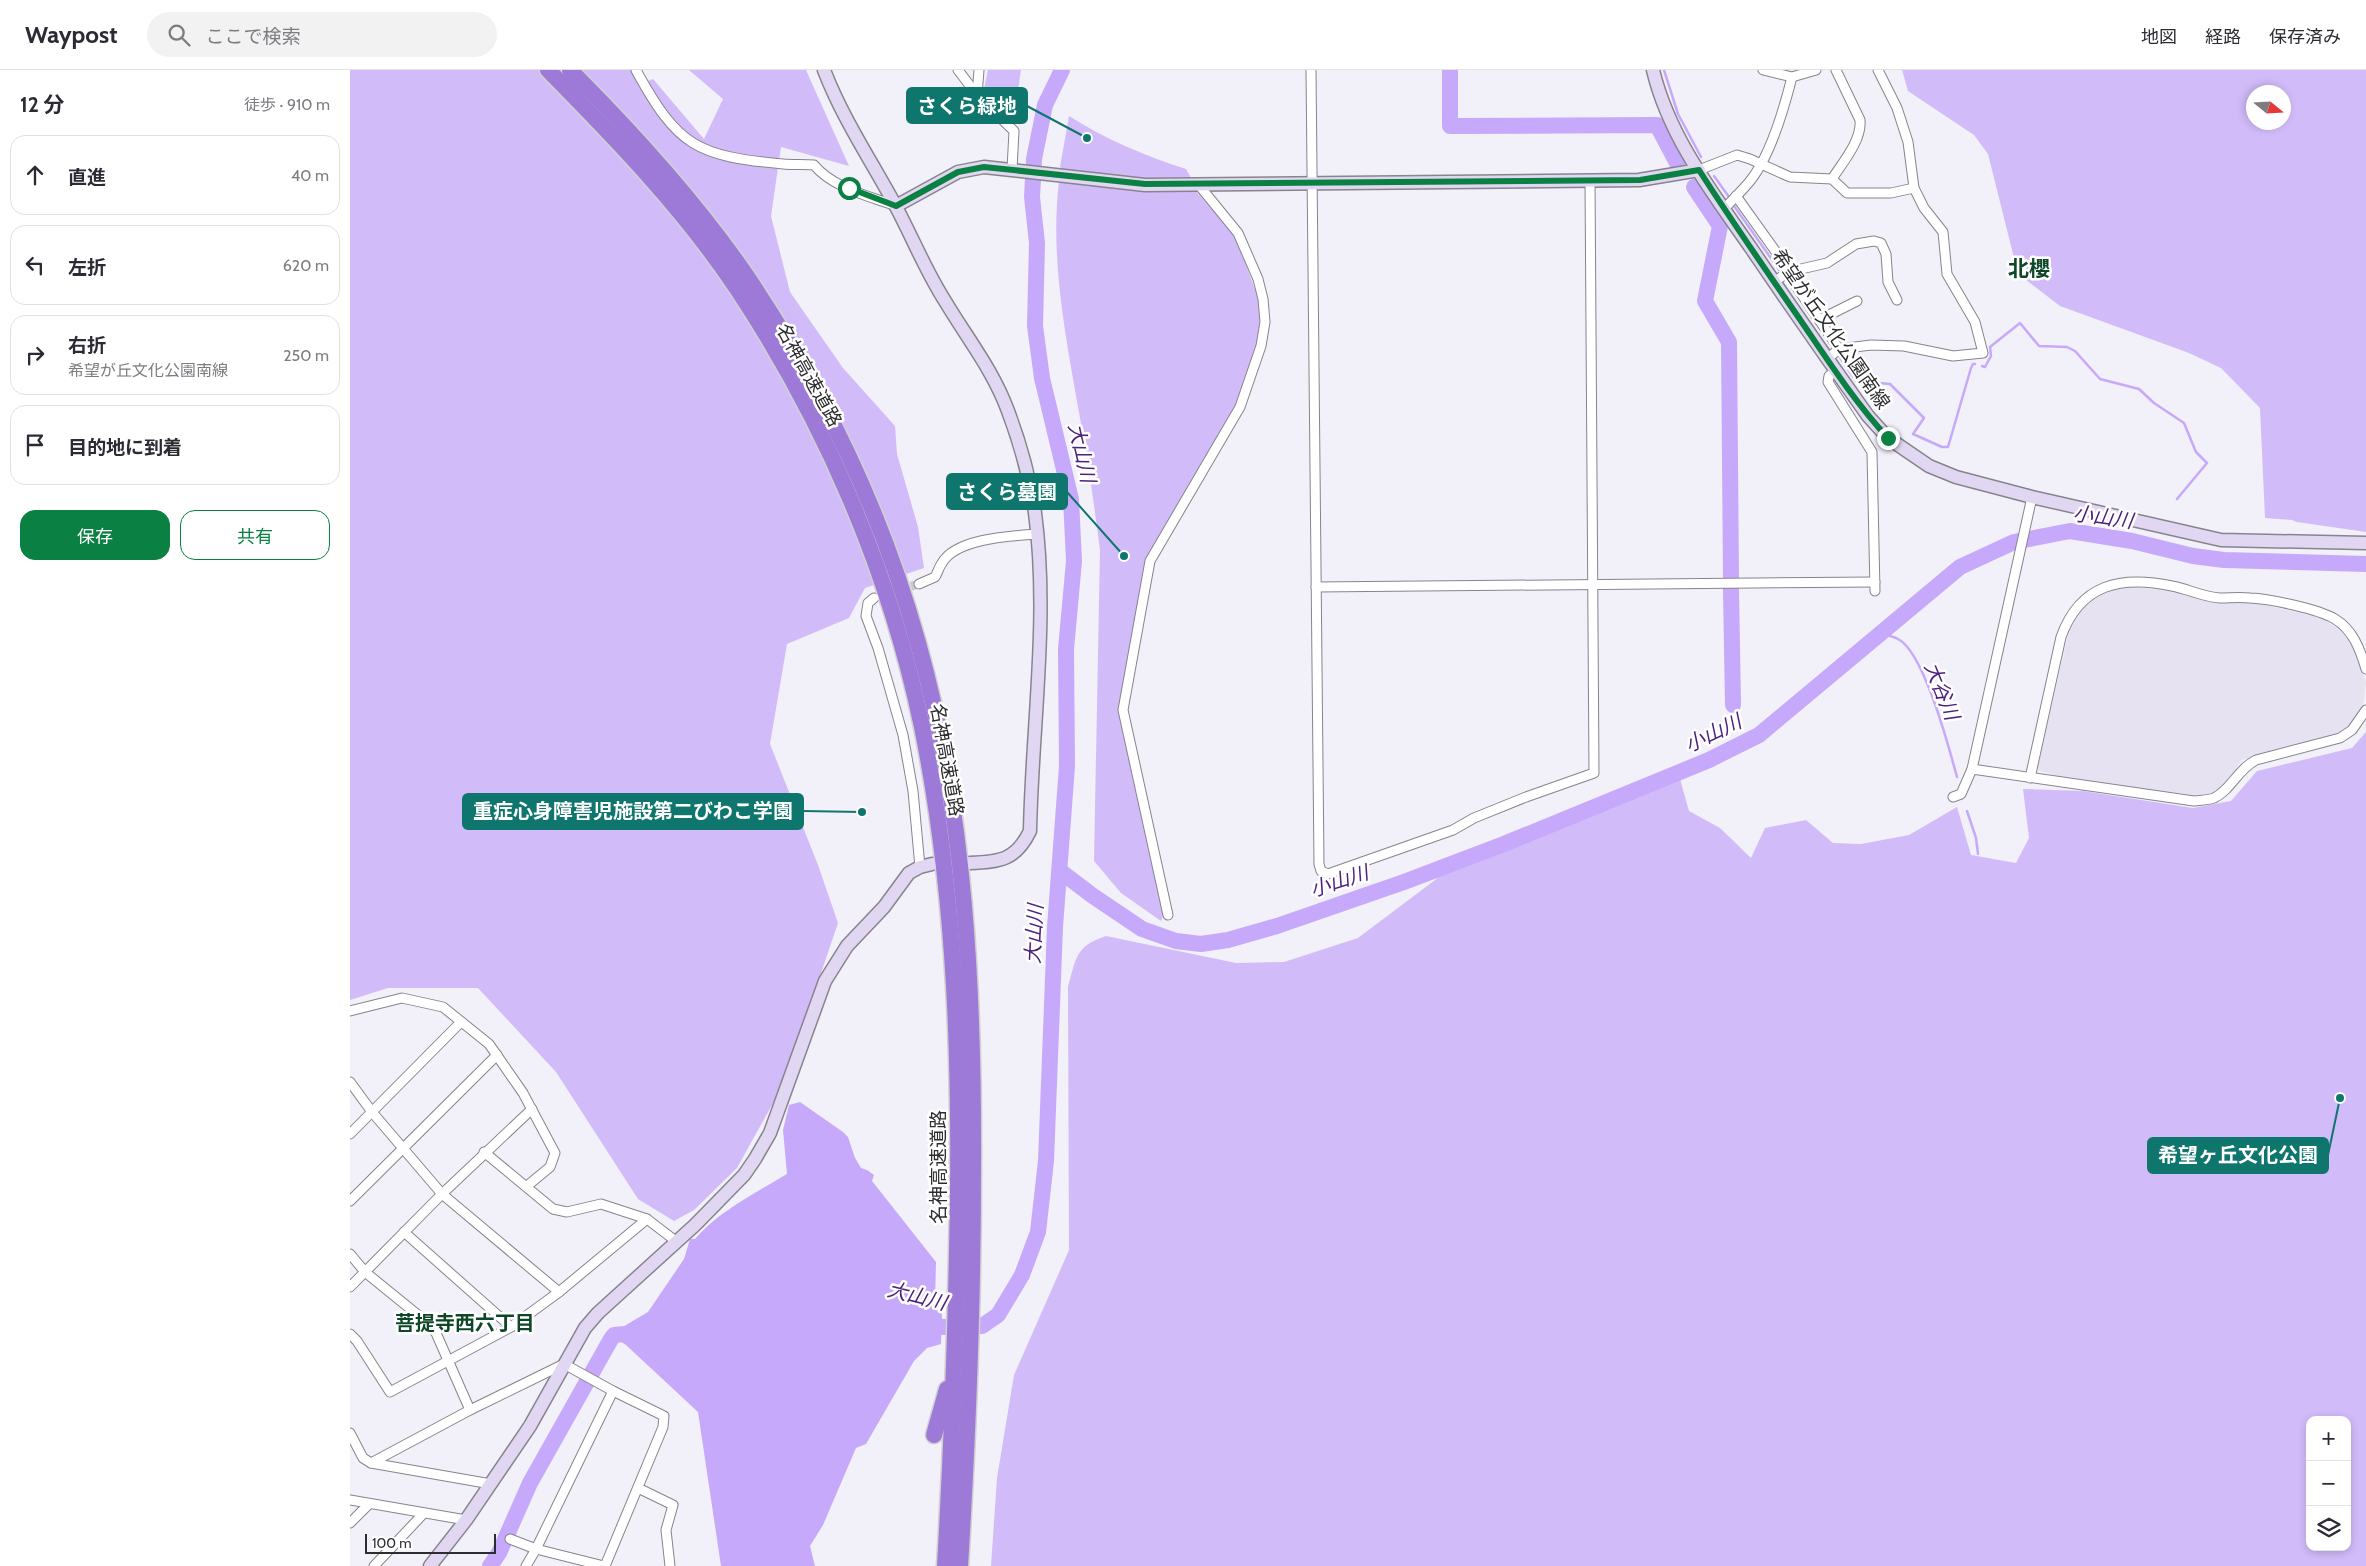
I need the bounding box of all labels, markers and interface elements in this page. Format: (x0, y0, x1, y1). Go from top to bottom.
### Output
search box (147, 12, 497, 57)
text: Waypost (25, 20, 117, 49)
icon: search (165, 21, 193, 49)
text: ここで検索 (205, 25, 300, 48)
text: 地図 (2141, 26, 2177, 48)
text: 経路 (2205, 26, 2241, 48)
text: 保存済み (2269, 26, 2341, 48)
north arrow (2246, 85, 2291, 130)
callout: さくら緑地 (907, 88, 1027, 123)
text: 12 分 (20, 92, 65, 117)
text: さくら緑地 (917, 94, 1017, 118)
text: 徒歩 · 910 m (244, 95, 330, 114)
icon: ahead (21, 161, 49, 189)
text: 直進 (68, 166, 106, 189)
text: 40 m (291, 166, 329, 185)
route start (838, 177, 861, 200)
street label: 希望が丘文化公園南線 (1767, 245, 1895, 413)
icon: left (21, 251, 49, 279)
text: 左折 (68, 256, 106, 279)
text: 620 m (283, 256, 329, 275)
district label: 北櫻 (2008, 256, 2050, 281)
street label: 名神高速道路 (771, 320, 847, 430)
text: 右折 (68, 334, 106, 357)
icon: right (21, 341, 49, 369)
text: 250 m (283, 346, 329, 365)
text: 希望が丘文化公園南線 (68, 361, 228, 380)
water label: 大山川 (1064, 421, 1101, 487)
route end (1877, 427, 1900, 450)
icon: arrive (21, 431, 49, 459)
text: 目的地に到着 (68, 436, 182, 459)
callout: さくら墓園 (947, 474, 1067, 509)
text: さくら墓園 (957, 480, 1057, 504)
water label: 小山川 (2072, 501, 2136, 533)
button: 保存 (20, 510, 170, 560)
button: 共有 (180, 510, 330, 560)
water label: 大谷川 (1920, 659, 1965, 725)
street label: 名神高速道路 (926, 702, 968, 818)
water label: 小山川 (1681, 708, 1747, 757)
callout: 重症心身障害児施設第二びわこ学園 (463, 794, 803, 829)
text: 重症心身障害児施設第二びわこ学園 (473, 799, 793, 823)
water label: 小山川 (1307, 860, 1373, 902)
water label: 大山川 (1020, 901, 1048, 965)
street label: 名神高速道路 (927, 1110, 950, 1224)
callout: 希望ヶ丘文化公園 (2148, 1138, 2328, 1173)
text: 希望ヶ丘文化公園 (2158, 1143, 2318, 1167)
water label: 大山川 (885, 1277, 951, 1315)
district label: 菩提寺西六丁目 (395, 1311, 535, 1335)
map controls (2306, 1416, 2351, 1551)
button: + (2306, 1416, 2351, 1461)
button: − (2306, 1461, 2351, 1506)
button: layers (2306, 1506, 2351, 1551)
scale bar (365, 1531, 496, 1554)
text: 100 m (372, 1534, 412, 1552)

